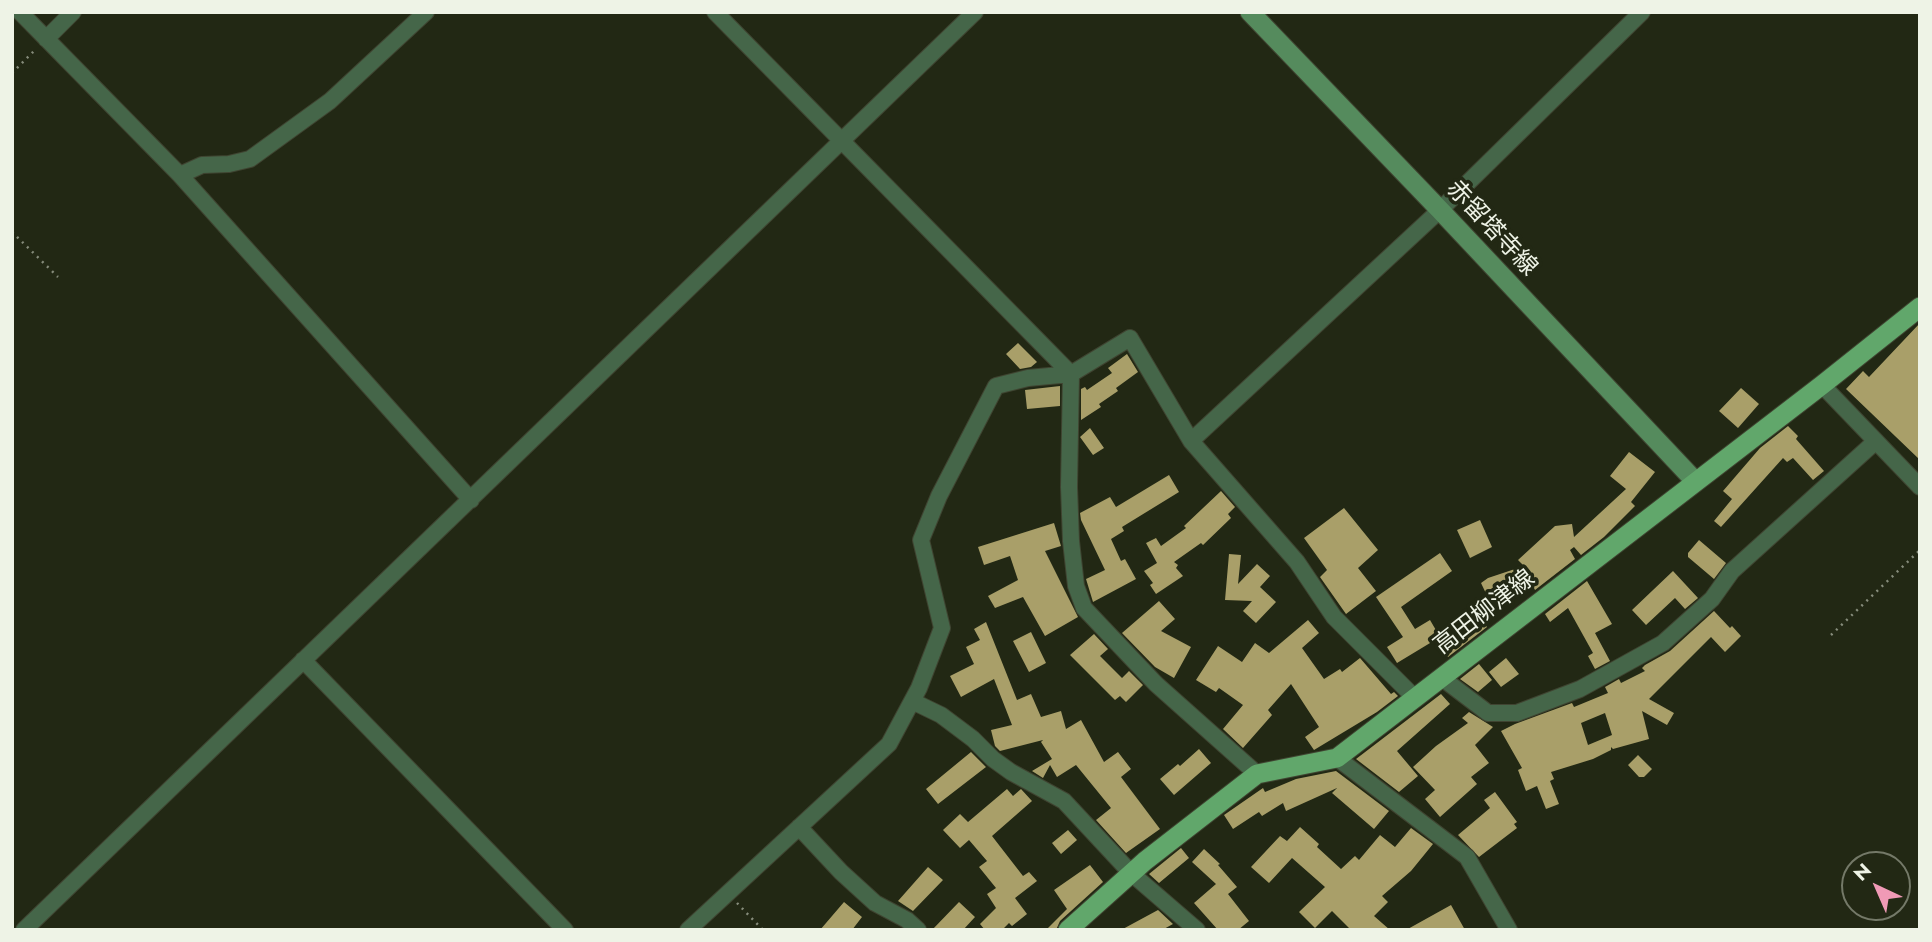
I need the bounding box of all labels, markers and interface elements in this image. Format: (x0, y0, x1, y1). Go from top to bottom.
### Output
street label: 赤留塔寺線 (1440, 175, 1542, 283)
street label: 高田柳津線 (1429, 565, 1541, 661)
north arrow (1841, 851, 1911, 921)
text: N (1848, 857, 1877, 887)

